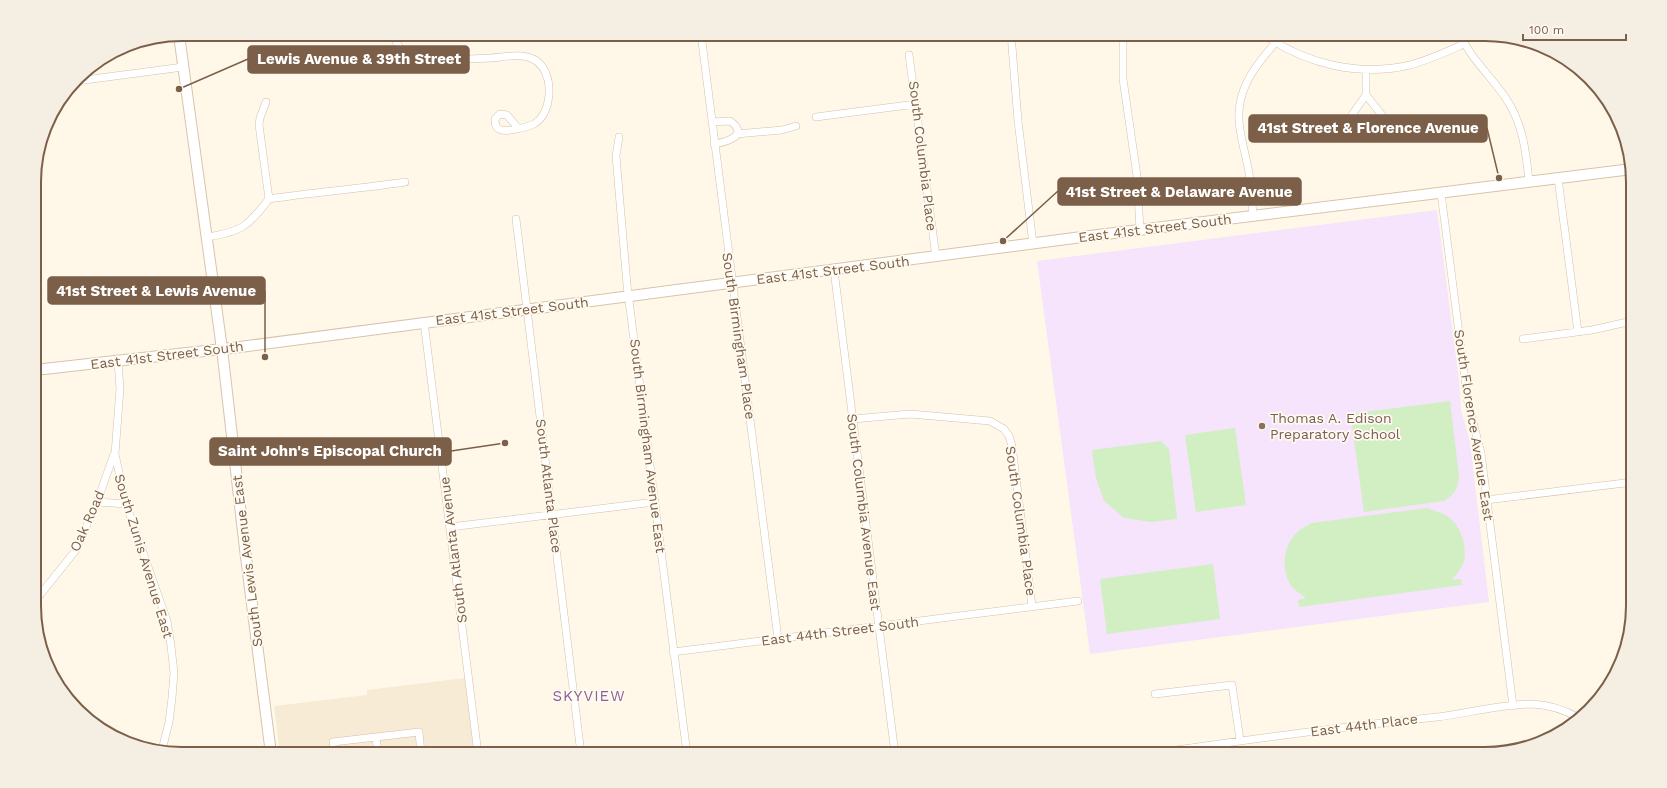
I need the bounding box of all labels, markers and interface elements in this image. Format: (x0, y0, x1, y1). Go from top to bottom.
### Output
scale bar (1523, 16, 1626, 42)
text: 100 m (1529, 23, 1564, 37)
callout: Lewis Avenue & 39th Street (248, 46, 469, 73)
text: Lewis Avenue & 39th Street (257, 50, 461, 68)
street label: South Columbia Place (906, 80, 940, 232)
callout: 41st Street & Florence Avenue (1249, 115, 1487, 142)
text: 41st Street & Florence Avenue (1257, 119, 1479, 137)
callout: 41st Street & Delaware Avenue (1058, 178, 1301, 205)
text: 41st Street & Delaware Avenue (1066, 183, 1293, 201)
street label: East 41st Street South (1078, 211, 1232, 245)
street label: South Birmingham Place (719, 251, 759, 421)
street label: East 41st Street South (756, 253, 910, 287)
callout: 41st Street & Lewis Avenue (48, 277, 265, 304)
text: 41st Street & Lewis Avenue (56, 282, 256, 300)
street label: East 41st Street South (435, 294, 589, 328)
street label: South Florence Avenue East (1451, 328, 1497, 522)
street label: East 41st Street South (90, 338, 244, 372)
street label: South Birmingham Avenue East (627, 338, 669, 554)
place label: Thomas A. Edison Preparatory School (1270, 410, 1401, 442)
street label: South Columbia Avenue East (844, 413, 884, 612)
street label: South Atlanta Place (533, 418, 565, 554)
marker: Thomas A. Edison Preparatory School (1257, 421, 1267, 431)
callout: Saint John's Episcopal Church (210, 438, 451, 465)
text: Saint John's Episcopal Church (218, 442, 442, 460)
street label: South Columbia Place (1003, 445, 1039, 597)
street label: South Zunis Avenue East (111, 472, 177, 640)
street label: South Lewis Avenue East (229, 474, 265, 648)
street label: South Atlanta Avenue (436, 476, 470, 624)
street label: Oak Road (66, 488, 108, 554)
street label: East 44th Street South (760, 613, 920, 649)
district label: SKYVIEW (552, 687, 626, 705)
street label: East 44th Place (1309, 710, 1419, 740)

